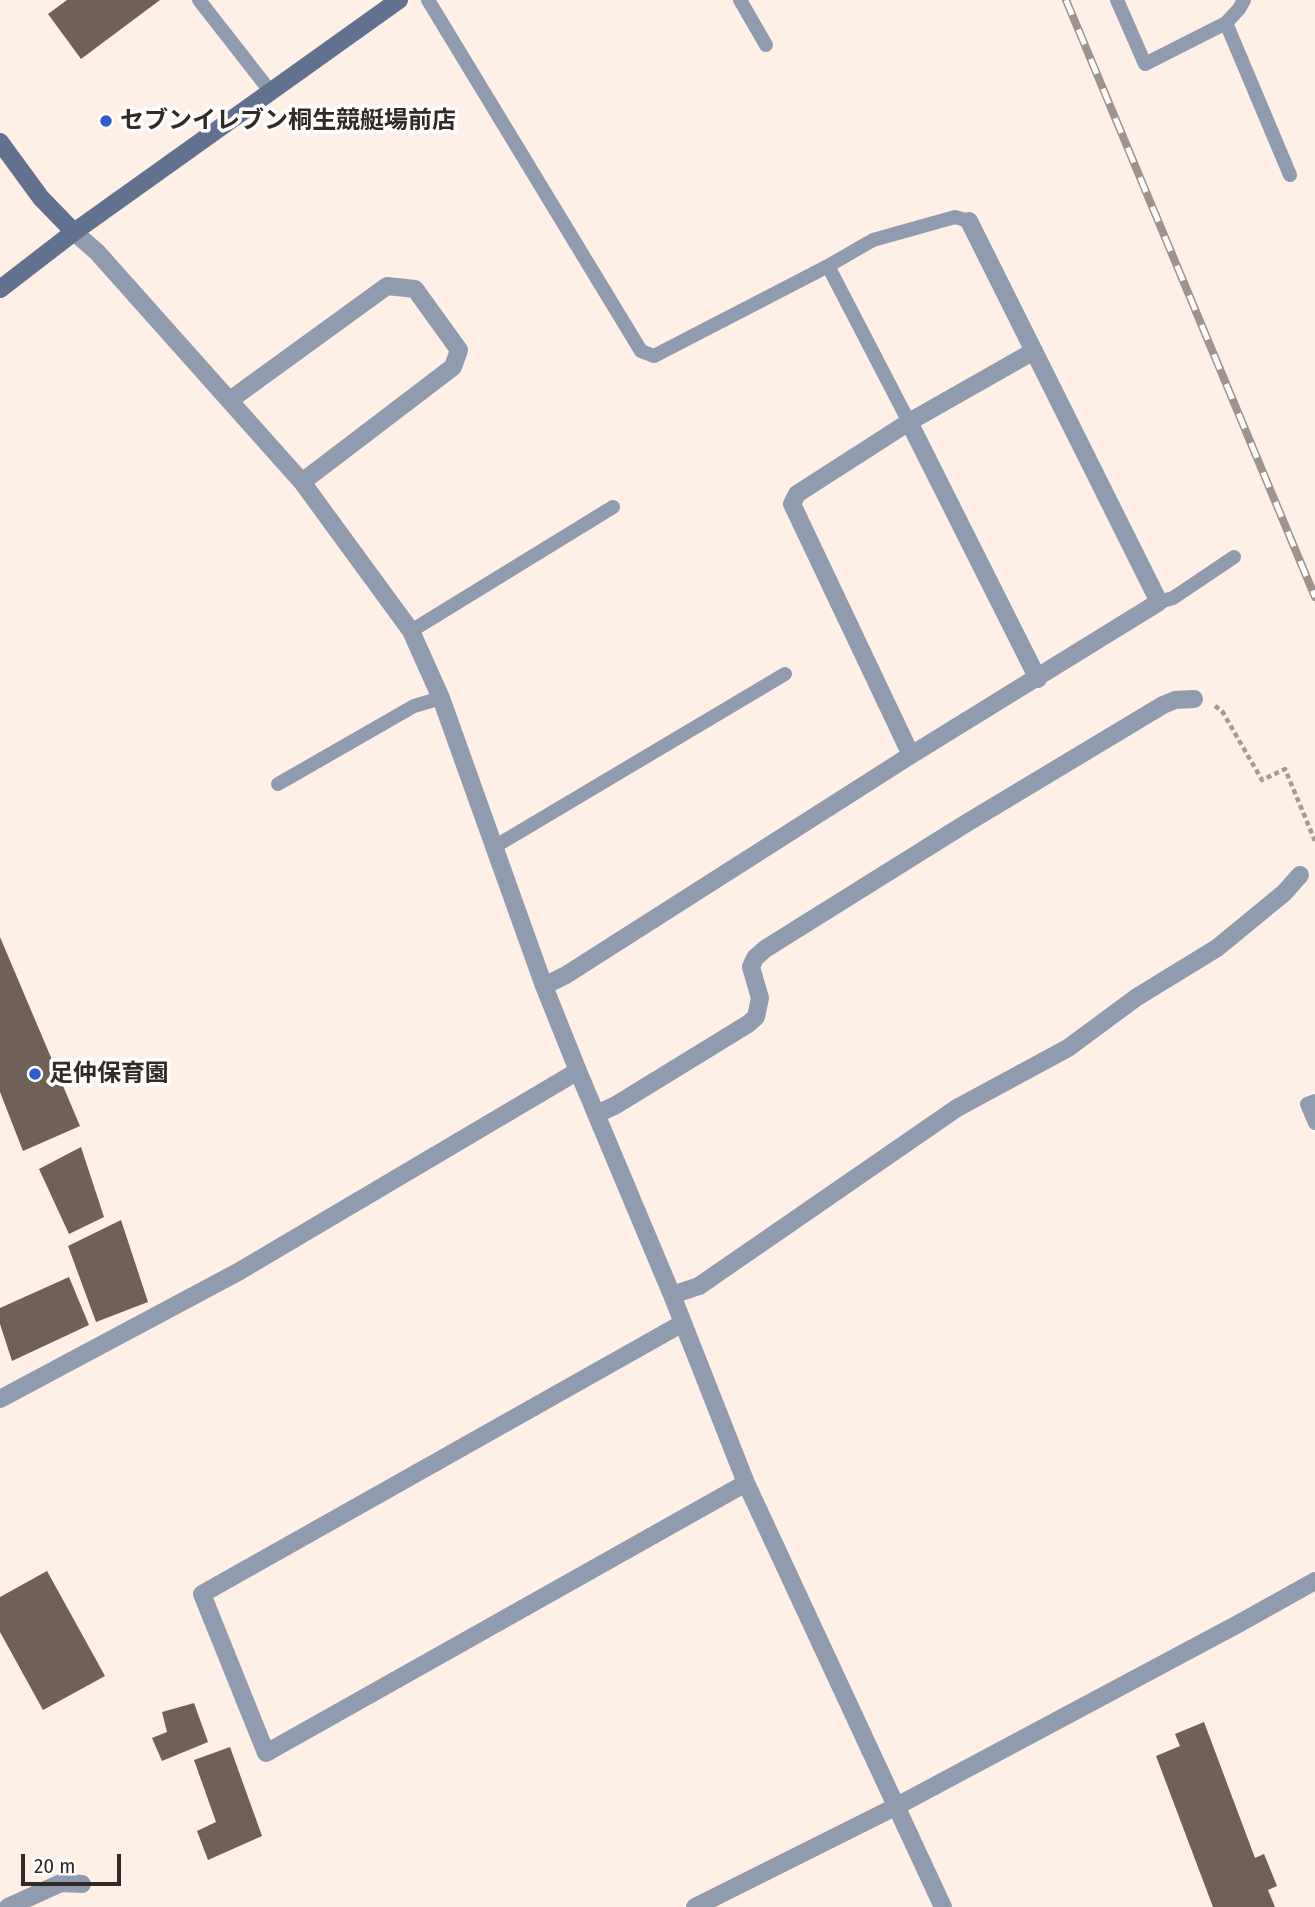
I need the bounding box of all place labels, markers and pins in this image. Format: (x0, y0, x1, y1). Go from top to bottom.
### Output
place label: セブンイレブン桐生競艇場前店 (120, 107, 456, 135)
marker: セブンイレブン桐生競艇場前店 (98, 113, 114, 129)
place label: 足仲保育園 (49, 1060, 169, 1088)
marker: 足仲保育園 (27, 1066, 43, 1082)

